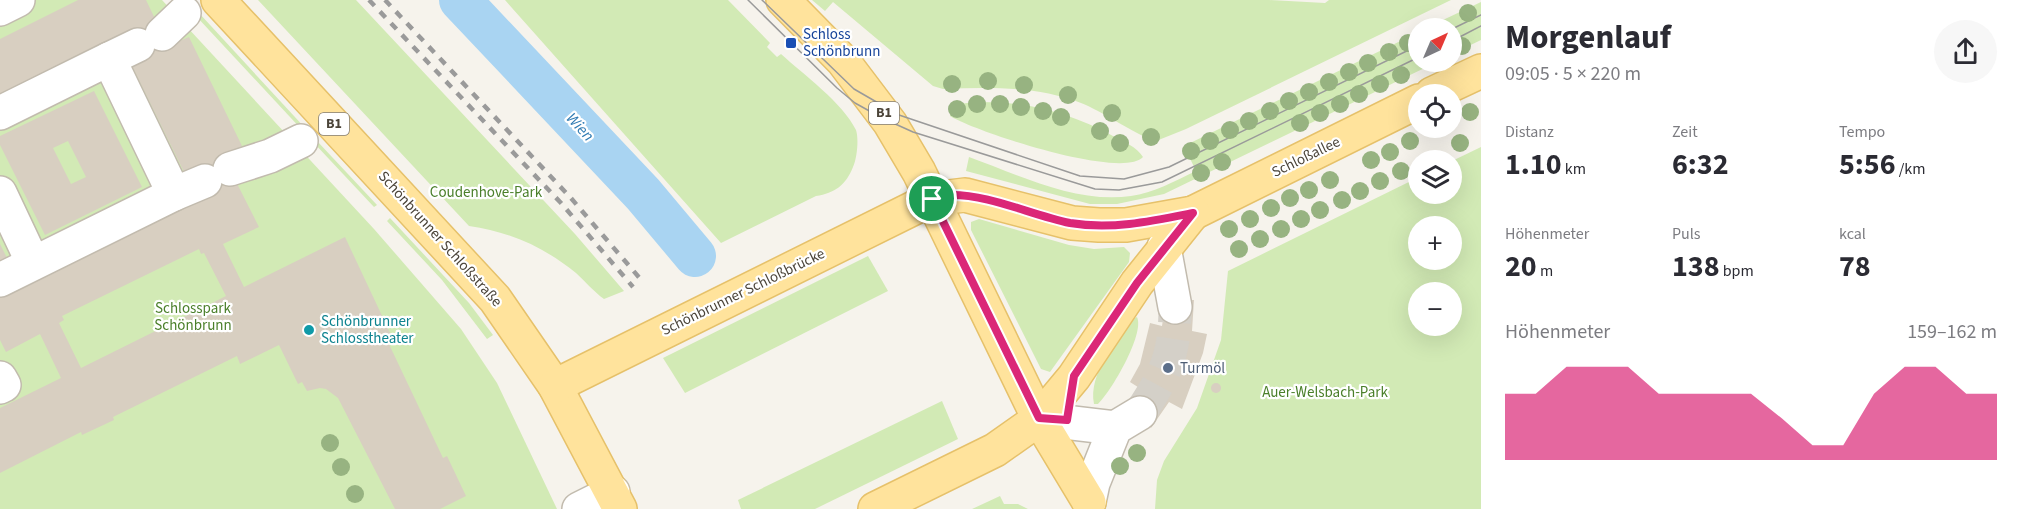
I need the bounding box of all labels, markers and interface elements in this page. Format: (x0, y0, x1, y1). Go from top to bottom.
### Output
text: Morgenlauf (1505, 14, 1671, 61)
north arrow (1408, 18, 1462, 72)
map controls (1408, 18, 1462, 336)
button: share (1934, 20, 1997, 83)
place label: Schloss Schönbrunn (803, 24, 880, 62)
marker: Schloss Schönbrunn (784, 36, 798, 50)
text: 09:05 · 5 × 220 m (1505, 60, 1641, 88)
button: locate (1408, 84, 1462, 138)
road number: B1 (869, 102, 899, 124)
water label: Wien (561, 108, 599, 146)
road number: B1 (319, 113, 349, 135)
text: Distanz (1505, 121, 1554, 143)
text: Zeit (1672, 121, 1698, 143)
text: Tempo (1839, 121, 1885, 143)
street label: Schloßallee (1268, 131, 1344, 183)
text: 1.10 (1505, 143, 1562, 186)
text: 6:32 (1672, 143, 1729, 186)
text: 5:56 (1839, 143, 1896, 186)
button: layers (1408, 150, 1462, 204)
text: km (1562, 158, 1586, 180)
text: /km (1896, 158, 1926, 180)
street label: Schönbrunner Schloßstraße (373, 166, 507, 312)
pin (906, 173, 957, 224)
park label: Coudenhove-Park (430, 182, 543, 203)
icon: arrive (915, 182, 948, 215)
button: + (1408, 216, 1462, 270)
text: Höhenmeter (1505, 223, 1589, 245)
text: Puls (1672, 223, 1701, 245)
text: kcal (1839, 223, 1866, 245)
street label: Schönbrunner Schloßbrücke (658, 243, 828, 341)
text: 20 (1505, 245, 1537, 288)
text: 138 (1672, 245, 1720, 288)
text: 78 (1839, 245, 1871, 288)
text: m (1537, 260, 1553, 282)
text: bpm (1720, 260, 1754, 282)
button: − (1408, 282, 1462, 336)
park label: Schlosspark Schönbrunn (154, 298, 232, 336)
place label: Schönbrunner Schlosstheater (321, 311, 414, 349)
text: Höhenmeter (1505, 318, 1610, 346)
text: 159–162 m (1907, 318, 1997, 346)
marker: Schönbrunner Schlosstheater (302, 323, 316, 337)
place label: Turmöl (1180, 358, 1225, 379)
marker: Turmöl (1161, 361, 1175, 375)
park label: Auer-Welsbach-Park (1262, 382, 1388, 403)

